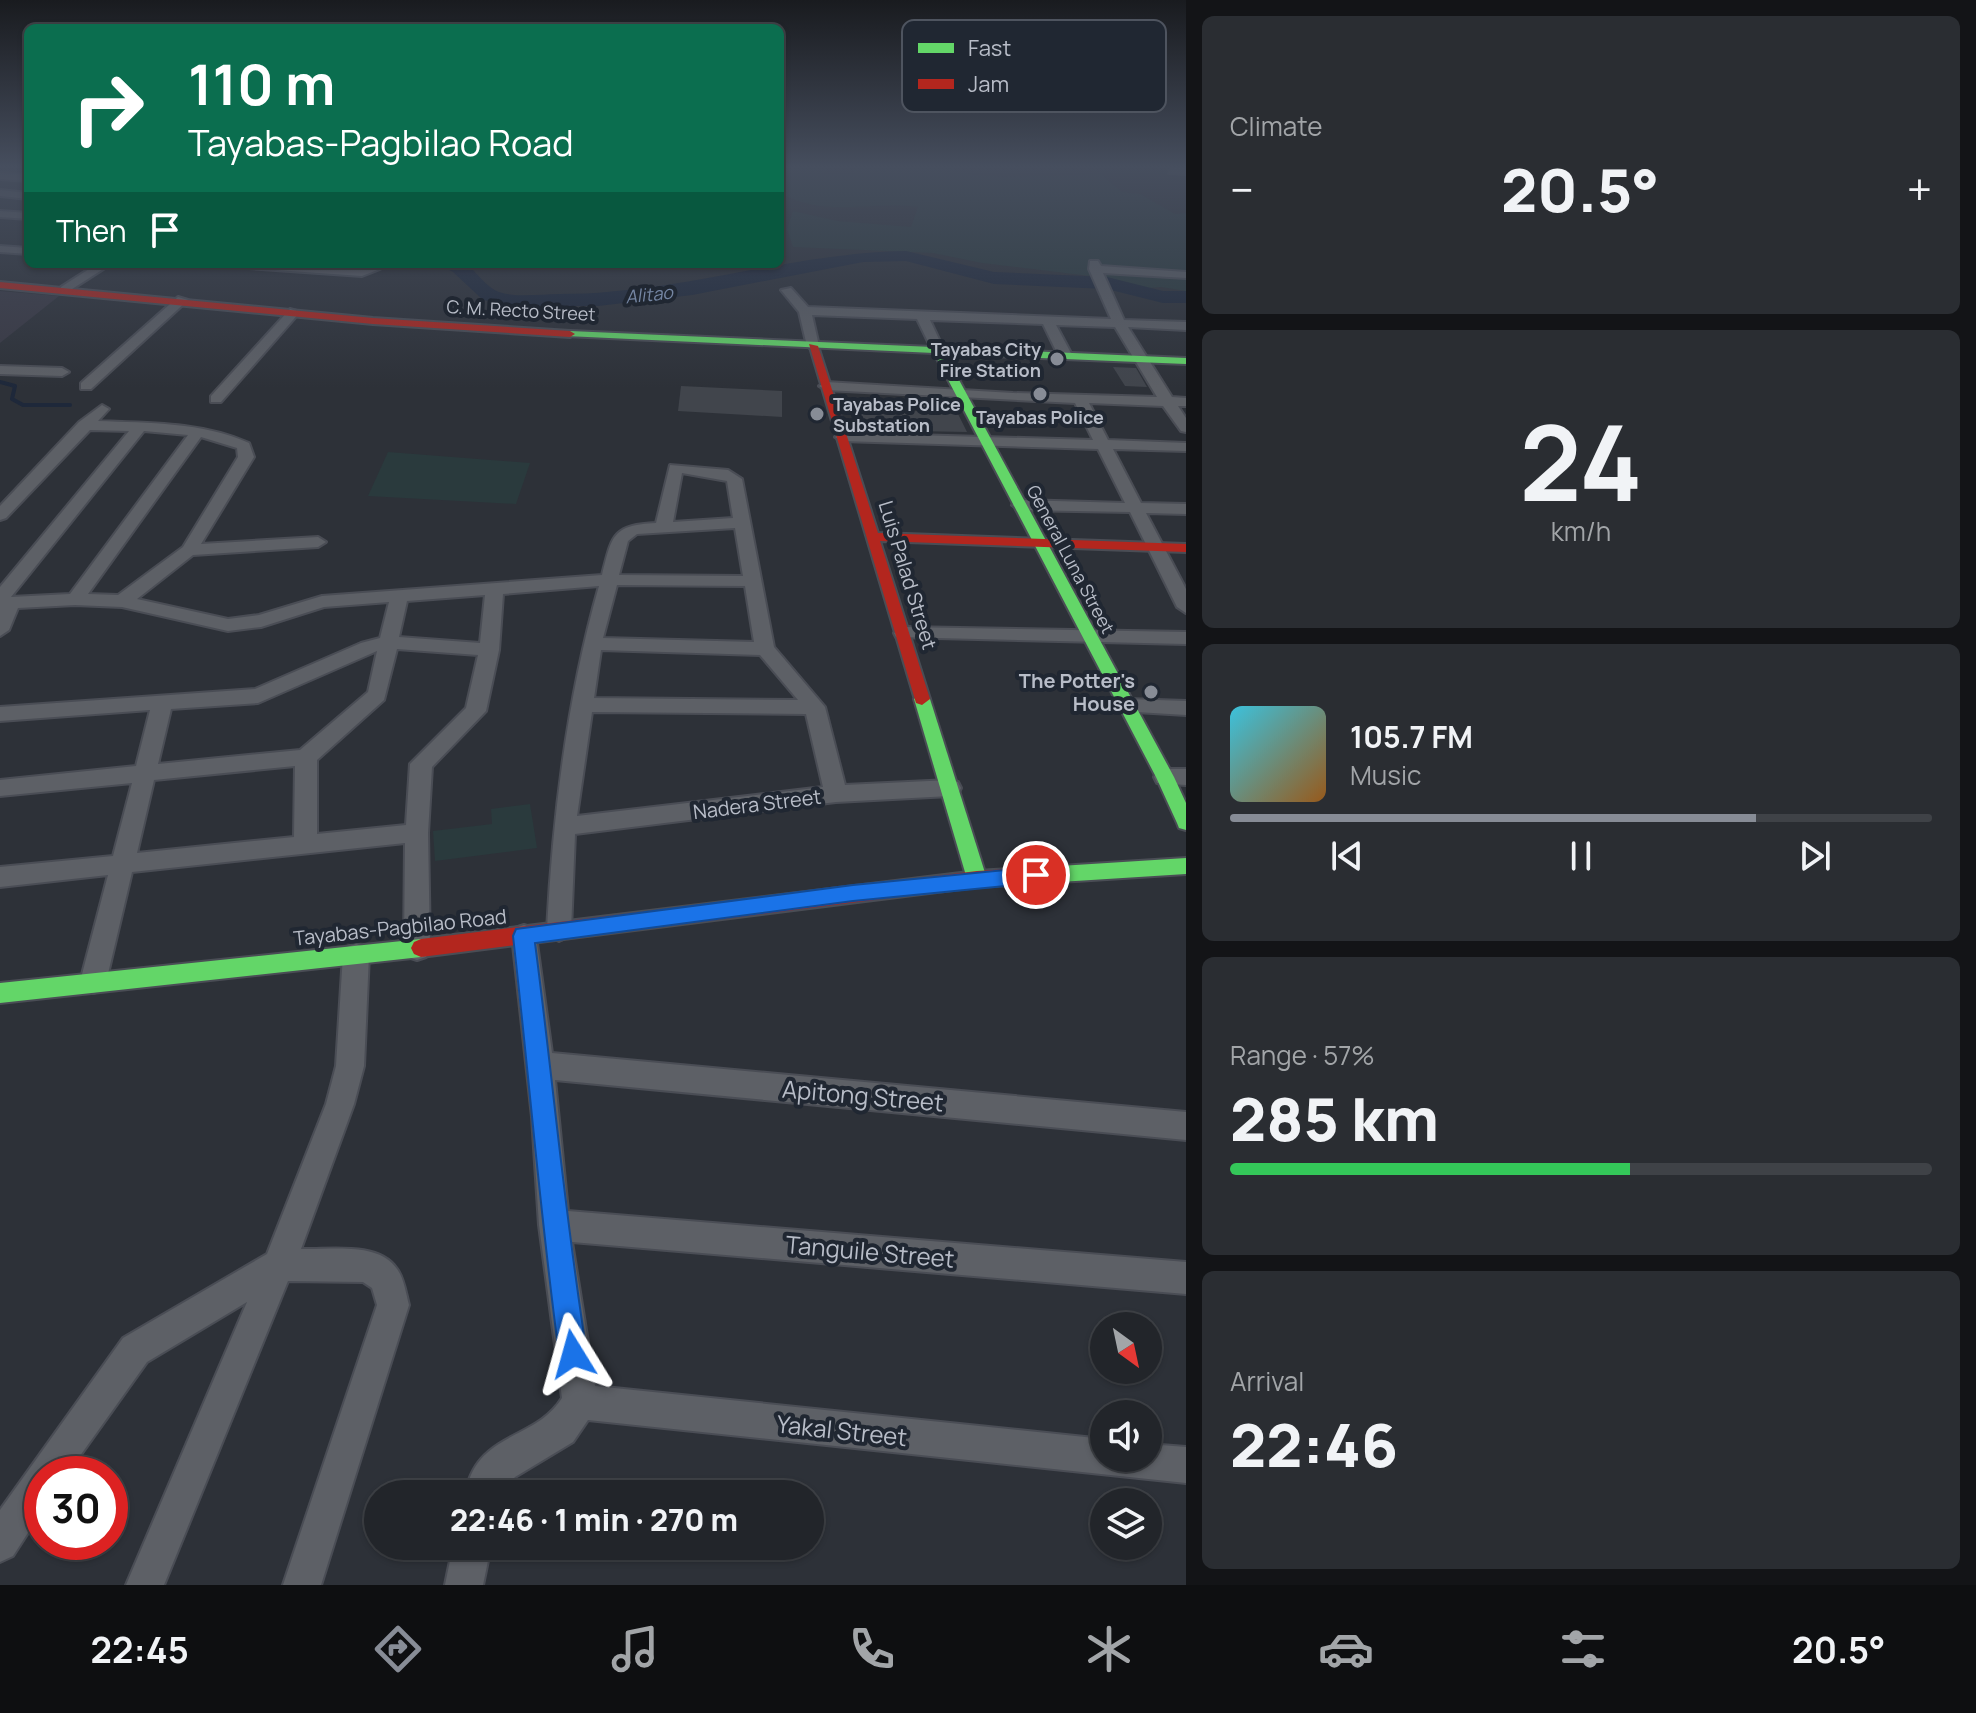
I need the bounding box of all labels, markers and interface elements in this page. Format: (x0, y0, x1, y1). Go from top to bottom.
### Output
legend (902, 20, 1166, 112)
text: Fast (968, 33, 1011, 63)
text: 110 m (188, 45, 335, 122)
icon: right (56, 56, 160, 160)
text: Jam (968, 69, 1009, 99)
text: Climate (1230, 108, 1322, 144)
text: Tayabas-Pagbilao Road (188, 118, 574, 167)
text: 20.5° (1501, 148, 1659, 230)
text: − (1230, 159, 1254, 219)
text: + (1907, 159, 1932, 219)
icon: arrive (143, 208, 187, 252)
text: Then (56, 210, 127, 251)
water label: Alitao (624, 279, 675, 308)
street label: C. M. Recto Street (446, 294, 596, 326)
place label: Tayabas City Fire Station (931, 337, 1041, 382)
marker: Tayabas City Fire Station (1048, 350, 1066, 368)
marker: Tayabas Police (1031, 385, 1049, 403)
text: 24 (1519, 390, 1643, 532)
place label: Tayabas Police Substation (833, 392, 961, 437)
marker: Tayabas Police Substation (808, 405, 826, 423)
place label: Tayabas Police (976, 405, 1104, 429)
street label: General Luna Street (1022, 480, 1120, 638)
street label: Luis Palad Street (873, 497, 943, 653)
text: km/h (1551, 513, 1611, 549)
place label: The Potter's House (1019, 667, 1135, 717)
marker: The Potter's House (1142, 683, 1160, 701)
text: 105.7 FM (1350, 716, 1473, 757)
text: Music (1350, 757, 1421, 793)
street label: Nadera Street (691, 783, 823, 825)
icon: previous (1325, 834, 1369, 878)
icon: pause (1559, 834, 1603, 878)
icon: next (1793, 834, 1837, 878)
pin (1002, 841, 1070, 909)
icon: arrive (1014, 853, 1058, 897)
street label: Tayabas-Pagbilao Road (292, 902, 508, 952)
text: Range · 57% (1230, 1037, 1375, 1073)
street label: Apitong Street (781, 1071, 945, 1119)
text: 285 km (1230, 1077, 1439, 1159)
street label: Tanguile Street (784, 1227, 956, 1275)
position arrow (531, 1312, 615, 1396)
north arrow (1090, 1312, 1162, 1384)
map controls (1090, 1312, 1162, 1560)
text: Arrival (1230, 1363, 1304, 1399)
button: sound (1090, 1400, 1162, 1472)
text: 22:46 (1230, 1403, 1398, 1485)
street label: Yakal Street (775, 1407, 909, 1453)
speed limit sign: 30 (24, 1456, 128, 1560)
button: layers (1090, 1488, 1162, 1560)
text: 22:46 · 1 min · 270 m (450, 1499, 738, 1540)
icon: directions (370, 1621, 426, 1677)
icon: music (607, 1621, 663, 1677)
icon: phone (844, 1621, 900, 1677)
icon: climate (1081, 1621, 1137, 1677)
icon: car (1318, 1621, 1374, 1677)
icon: filters (1555, 1621, 1611, 1677)
text: 22:45 (91, 1625, 189, 1674)
text: 20.5° (1792, 1625, 1885, 1674)

